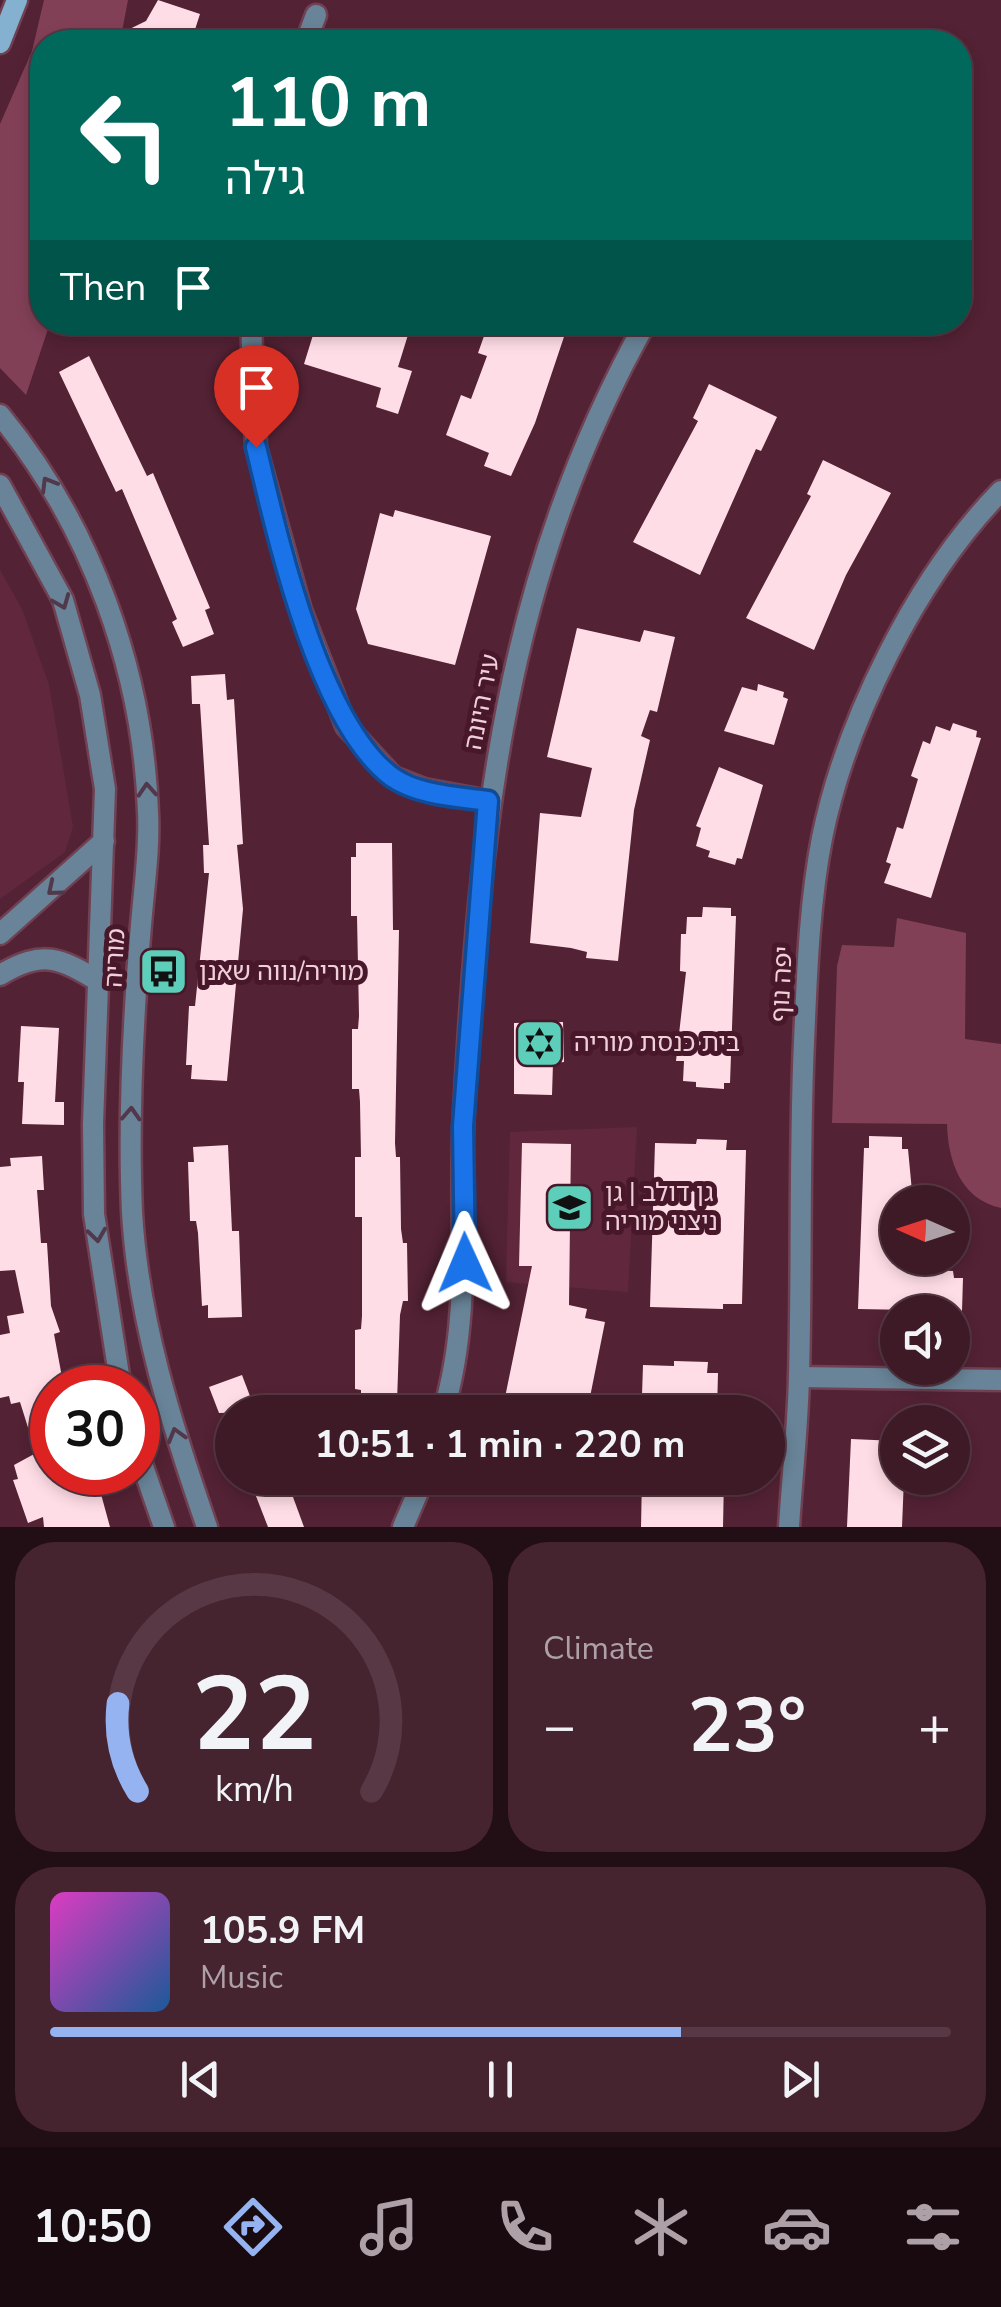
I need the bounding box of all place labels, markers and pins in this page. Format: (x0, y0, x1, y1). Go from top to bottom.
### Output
pin (214, 345, 299, 448)
bus stop icon: מוריה/נווה שאנן (138, 946, 190, 998)
place label: מוריה/נווה שאנן (199, 955, 364, 989)
synagogue icon: בית כנסת מוריה (513, 1017, 565, 1069)
place label: בית כנסת מוריה (574, 1026, 740, 1060)
place label: גן דולב | גן ניצני מוריה (605, 1176, 718, 1239)
school or university icon: גן דולב | גן ניצני מוריה (544, 1181, 596, 1233)

